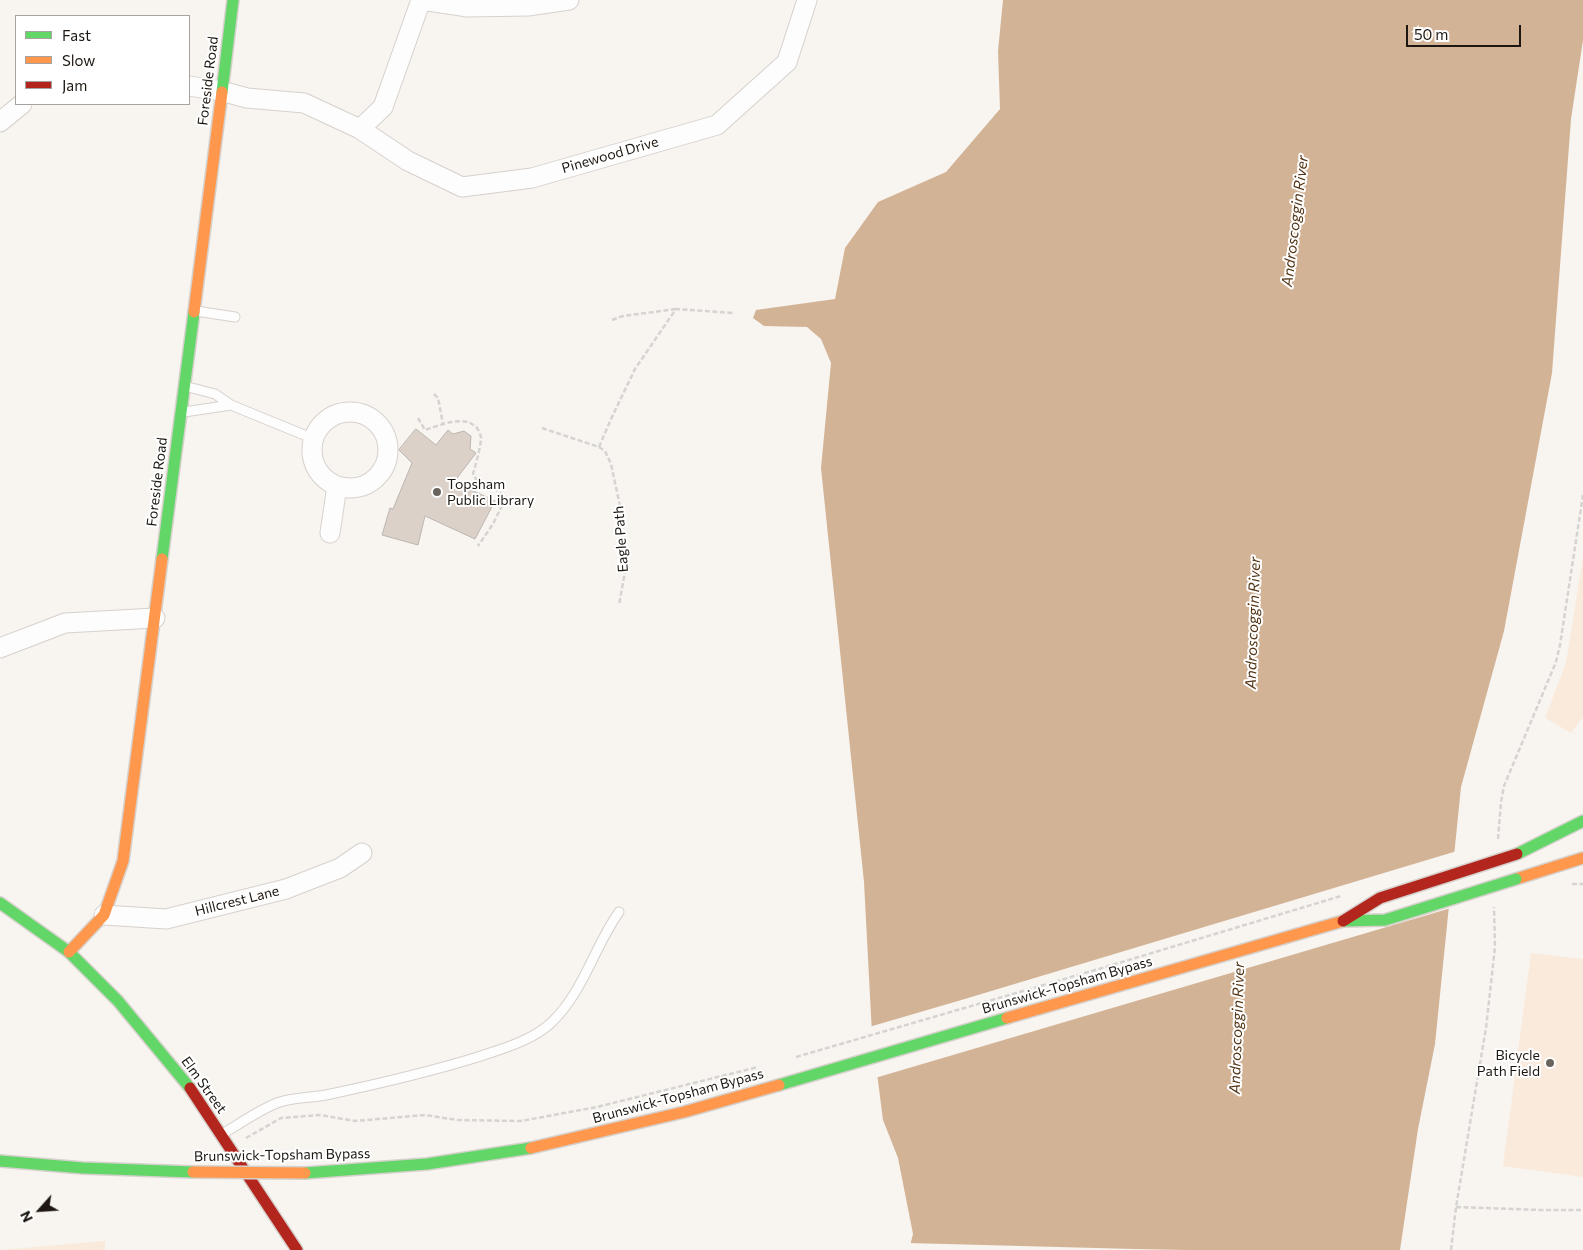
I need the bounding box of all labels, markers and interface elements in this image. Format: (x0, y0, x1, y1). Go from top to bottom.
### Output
legend (15, 15, 190, 105)
scale bar (1408, 15, 1523, 47)
text: 50 m (1414, 25, 1448, 43)
text: Fast (62, 26, 91, 44)
street label: Foreside Road (194, 35, 222, 127)
text: Slow (62, 51, 95, 69)
text: Jam (62, 76, 87, 94)
street label: Pinewood Drive (560, 133, 660, 177)
water label: Androscoggin River (1278, 154, 1312, 288)
street label: Foreside Road (143, 436, 171, 528)
place label: Topsham Public Library (447, 476, 534, 508)
marker: Topsham Public Library (431, 486, 443, 498)
street label: Eagle Path (610, 505, 632, 573)
water label: Androscoggin River (1242, 557, 1264, 689)
street label: Hillcrest Lane (193, 882, 281, 920)
street label: Brunswick-Topsham Bypass (980, 953, 1154, 1017)
water label: Androscoggin River (1226, 962, 1248, 1094)
place label: Bicycle Path Field (1477, 1047, 1540, 1080)
street label: Elm Street (178, 1053, 230, 1117)
marker: Bicycle Path Field (1544, 1057, 1556, 1069)
street label: Brunswick-Topsham Bypass (591, 1065, 765, 1127)
street label: Brunswick-Topsham Bypass (194, 1145, 370, 1165)
north arrow (15, 1185, 65, 1235)
text: N (16, 1208, 36, 1225)

